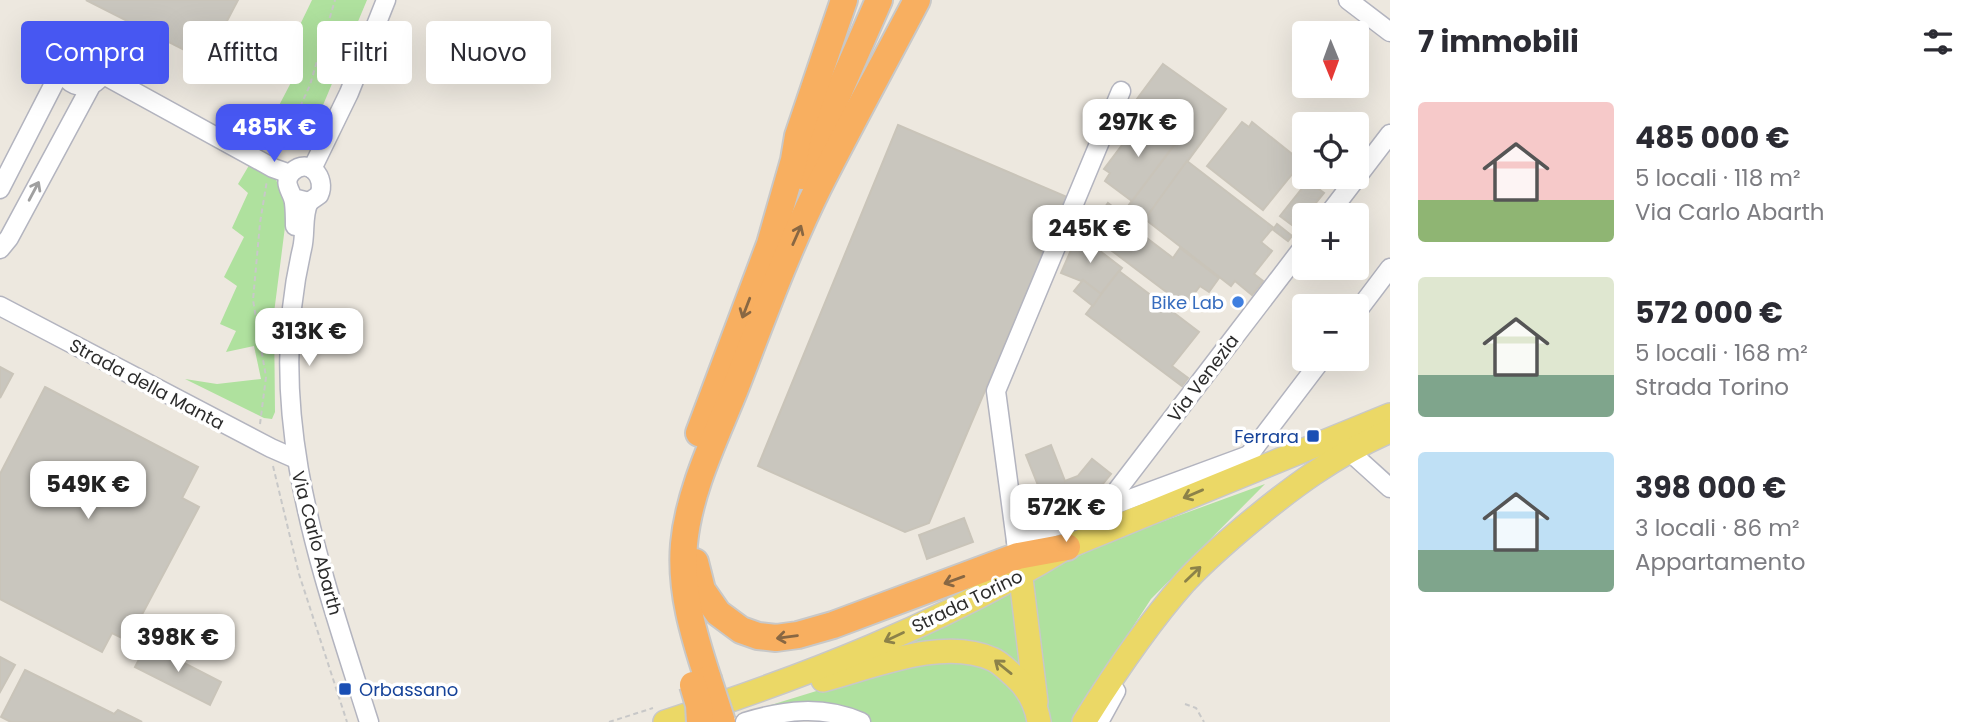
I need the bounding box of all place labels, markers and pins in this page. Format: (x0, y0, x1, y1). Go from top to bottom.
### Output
pin: 297K € (1081, 100, 1195, 159)
pin: 485K € (217, 104, 331, 164)
pin: 245K € (1033, 205, 1147, 265)
place label: Bike Lab (1151, 290, 1224, 315)
marker: Bike Lab (1230, 294, 1246, 310)
pin: 313K € (252, 308, 366, 368)
place label: Ferrara (1234, 424, 1299, 449)
marker: Ferrara (1305, 428, 1321, 444)
pin: 549K € (31, 462, 145, 521)
pin: 572K € (1009, 484, 1123, 544)
pin: 398K € (121, 614, 235, 674)
place label: Orbassano (359, 677, 458, 702)
marker: Orbassano (337, 681, 353, 697)

